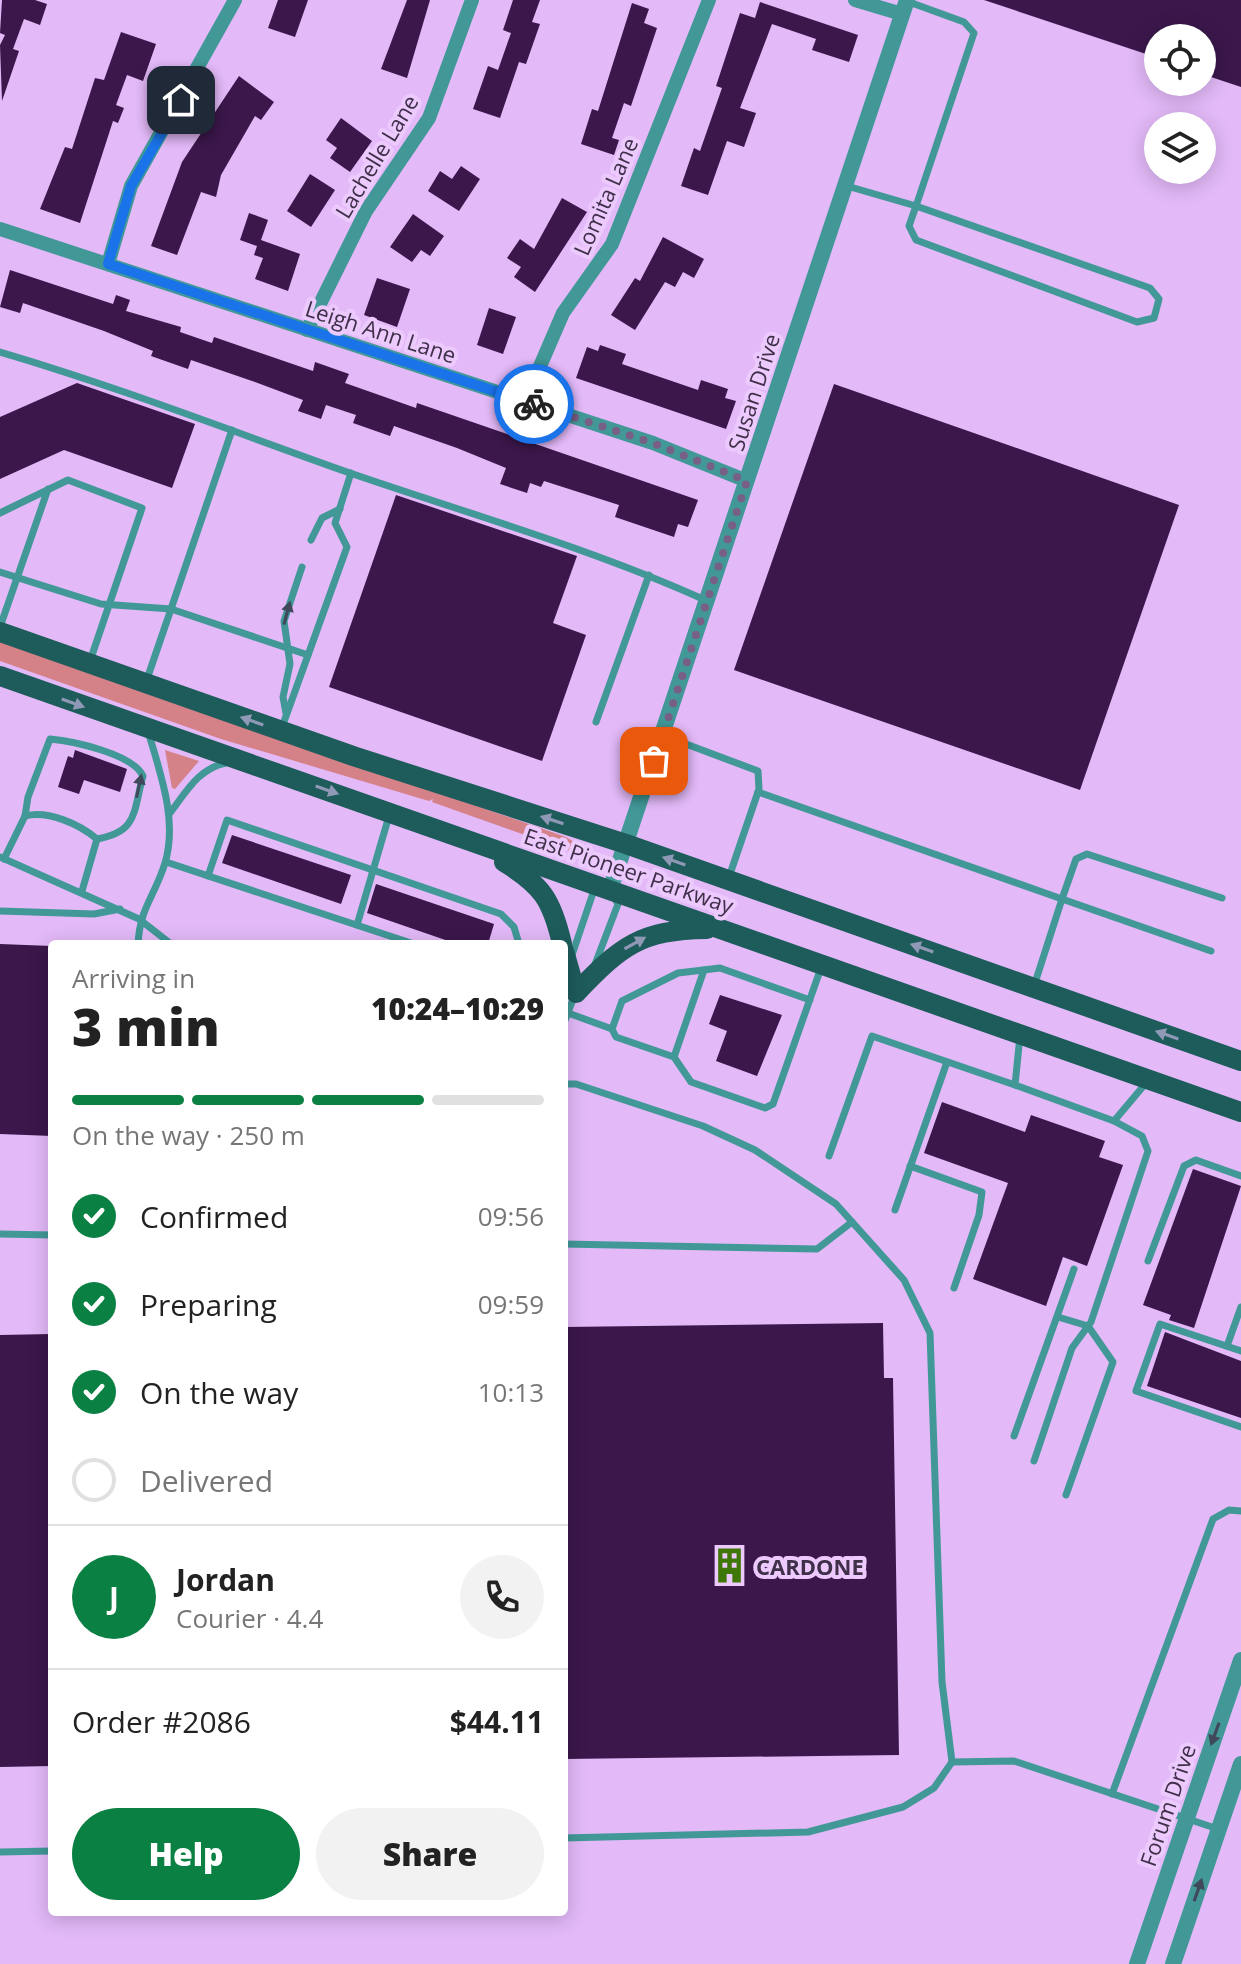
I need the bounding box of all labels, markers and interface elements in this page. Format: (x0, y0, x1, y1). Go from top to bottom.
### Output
map controls (1144, 24, 1216, 184)
button: locate (1144, 24, 1216, 96)
pin (147, 66, 215, 134)
icon: home (159, 78, 203, 122)
street label: Lachelle Lane (327, 89, 425, 223)
button: layers (1144, 112, 1216, 184)
street label: Lomita Lane (566, 132, 644, 260)
street label: Leigh Ann Lane (302, 293, 460, 369)
street label: Susan Drive (720, 330, 786, 454)
courier (494, 364, 574, 444)
icon: bike (512, 382, 556, 426)
one-way arrow (282, 601, 294, 626)
one-way arrow (62, 697, 86, 709)
one-way arrow (240, 714, 264, 726)
pin (620, 727, 688, 795)
icon: bag (632, 739, 676, 783)
one-way arrow (133, 773, 146, 798)
one-way arrow (315, 785, 339, 797)
one-way arrow (539, 813, 563, 826)
street label: East Pioneer Parkway (520, 820, 739, 920)
one-way arrow (661, 854, 685, 866)
one-way arrow (624, 936, 646, 950)
one-way arrow (910, 942, 934, 954)
text: Arriving in (72, 960, 195, 996)
text: 10:24–10:29 (371, 988, 544, 1029)
text: 3 min (72, 990, 220, 1061)
one-way arrow (1155, 1028, 1179, 1040)
text: On the way · 250 m (72, 1117, 305, 1153)
icon: check (72, 1194, 116, 1238)
text: Confirmed (140, 1196, 288, 1237)
text: 09:56 (478, 1198, 544, 1234)
icon: check (72, 1282, 116, 1326)
text: Preparing (140, 1284, 277, 1325)
text: 09:59 (478, 1286, 544, 1322)
icon: check (72, 1370, 116, 1414)
text: On the way (140, 1372, 298, 1413)
text: 10:13 (478, 1374, 544, 1410)
text: Delivered (140, 1460, 273, 1501)
building icon: CARDONE (711, 1547, 749, 1585)
place label: CARDONE (756, 1551, 864, 1581)
button: phone (460, 1555, 544, 1639)
text: Jordan (176, 1559, 275, 1600)
text: J (109, 1577, 119, 1618)
text: Courier · 4.4 (176, 1600, 323, 1636)
text: Order #2086 (72, 1701, 251, 1742)
text: $44.11 (450, 1701, 544, 1742)
one-way arrow (1208, 1722, 1221, 1746)
street label: Forum Drive (1132, 1740, 1202, 1870)
button: Help (72, 1808, 300, 1900)
button: Share (316, 1808, 544, 1900)
one-way arrow (1192, 1878, 1204, 1902)

